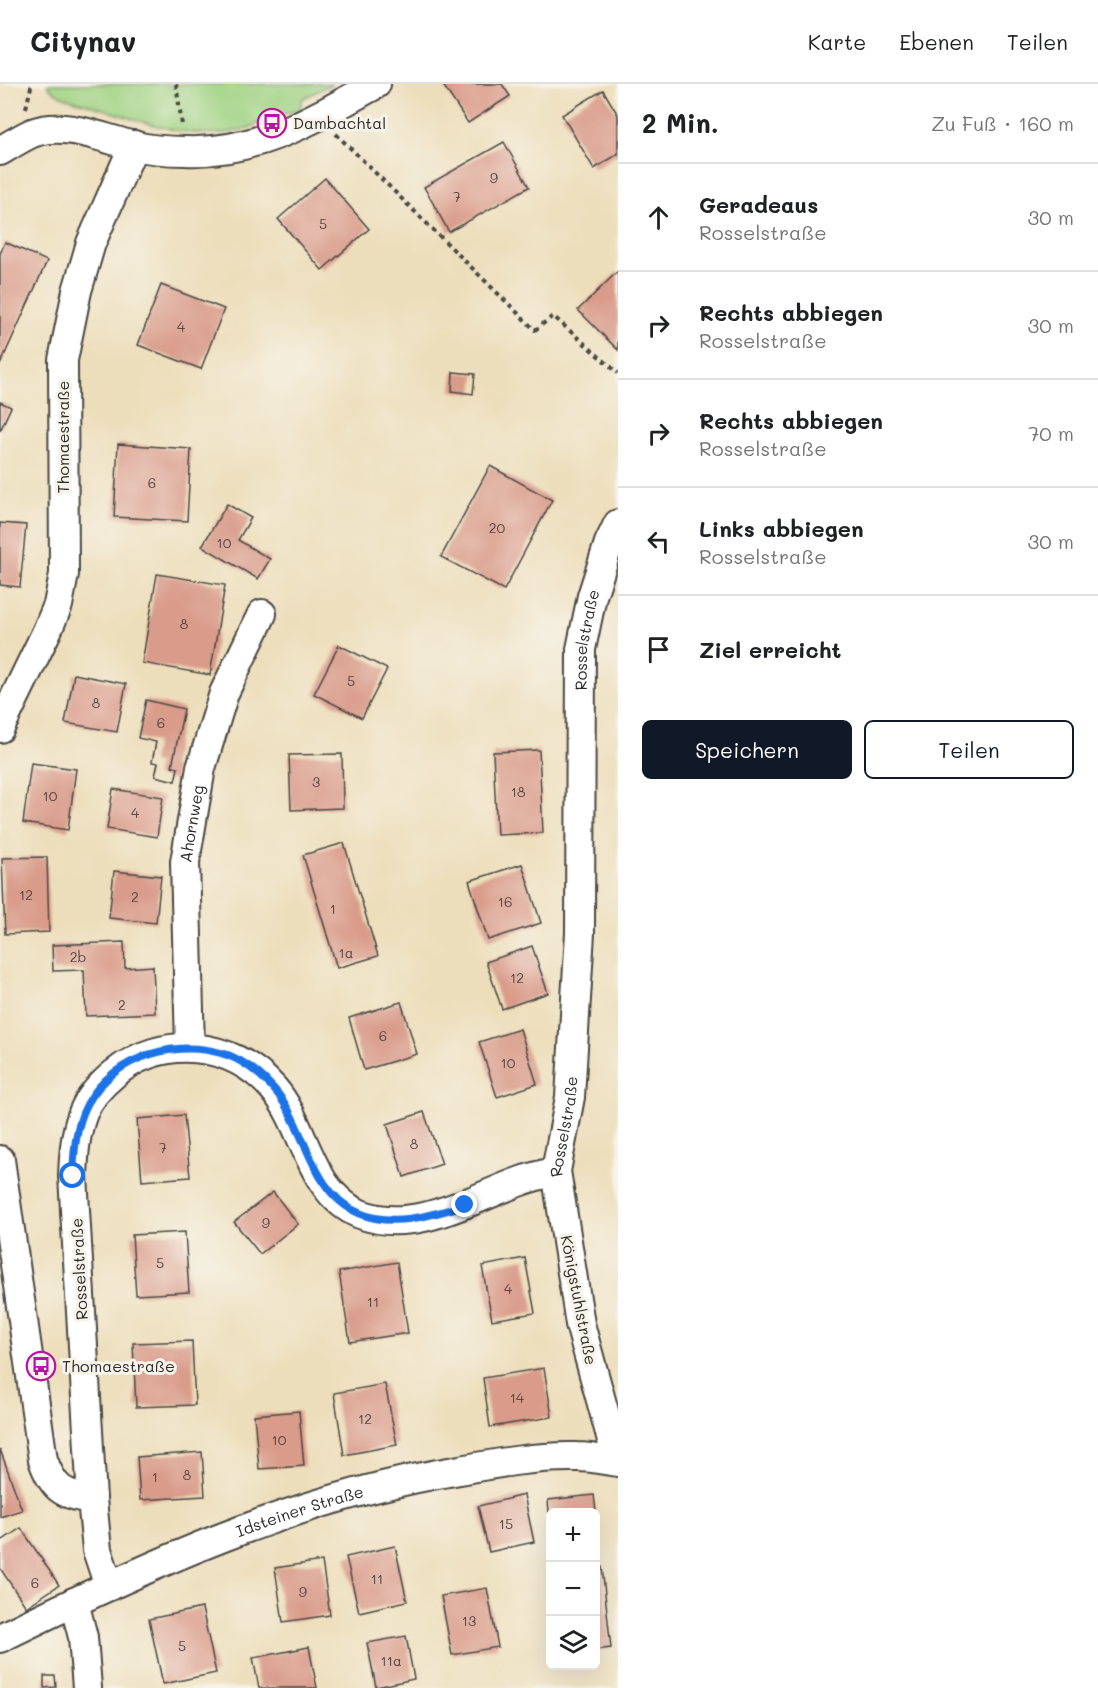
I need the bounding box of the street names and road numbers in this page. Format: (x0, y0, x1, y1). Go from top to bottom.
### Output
street label: Thomaestraße (52, 381, 73, 493)
street label: Rosselstraße (570, 586, 604, 691)
street label: Ahornweg (174, 783, 208, 864)
street label: Rosselstraße (544, 1075, 581, 1179)
street label: Rosselstraße (65, 1217, 92, 1321)
street label: Königstuhlstraße (557, 1233, 602, 1367)
street label: Idsteiner Straße (233, 1480, 366, 1541)

